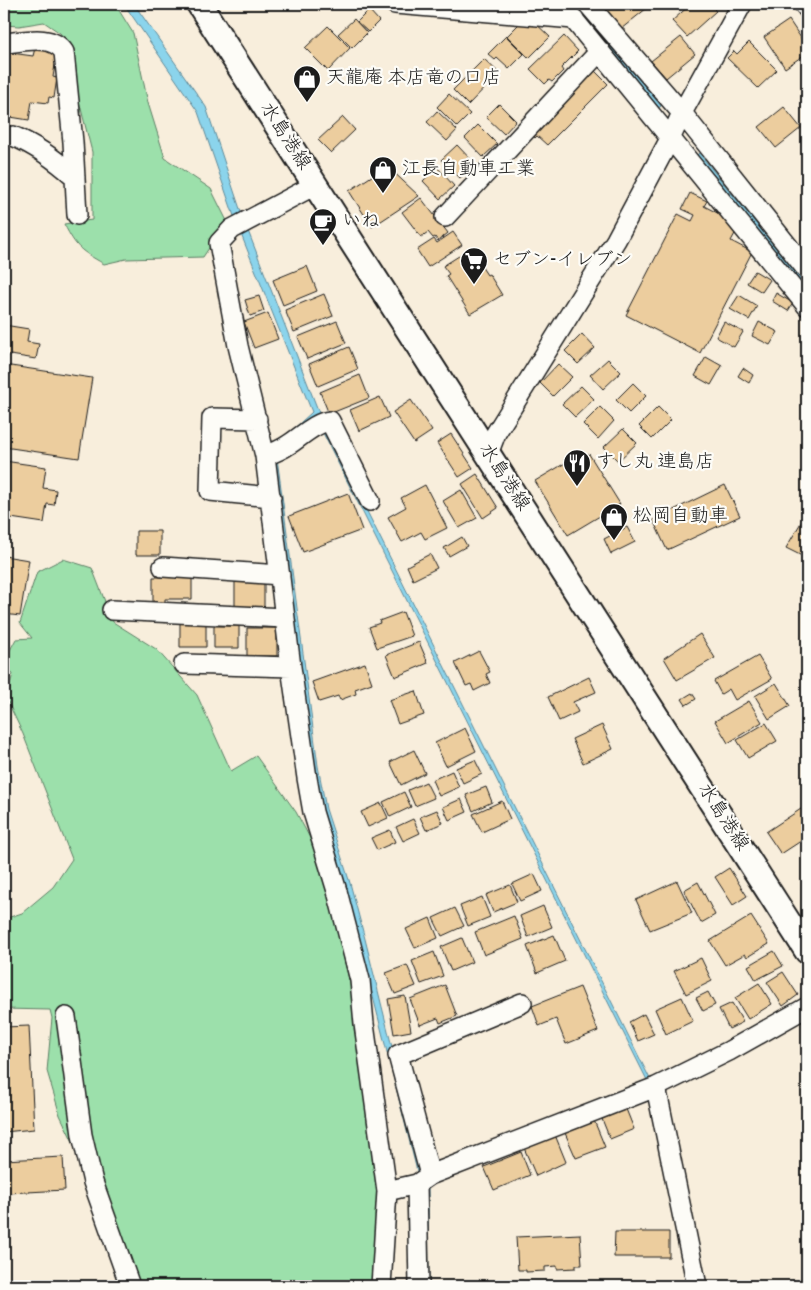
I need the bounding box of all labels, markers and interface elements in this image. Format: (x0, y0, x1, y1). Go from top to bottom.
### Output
shop icon: 天龍庵 本店竜の口店 (292, 64, 322, 103)
place label: 天龍庵 本店竜の口店 (326, 66, 501, 93)
street label: 水島港線 (252, 98, 316, 176)
shop icon: 江長自動車工業 (368, 155, 398, 194)
place label: 江長自動車工業 (402, 157, 535, 184)
cafe icon: いね (308, 207, 338, 246)
place label: いね (342, 209, 380, 236)
supermarket icon: セブン-イレブン (459, 246, 489, 285)
place label: セブン-イレブン (493, 248, 633, 275)
street label: 水島港線 (471, 439, 535, 517)
restaurant icon: すし丸 連島店 (562, 448, 592, 487)
place label: すし丸 連島店 (596, 450, 714, 477)
shop icon: 松岡自動車 (599, 502, 629, 541)
place label: 松岡自動車 (633, 504, 728, 531)
street label: 水島港線 (690, 779, 754, 857)

